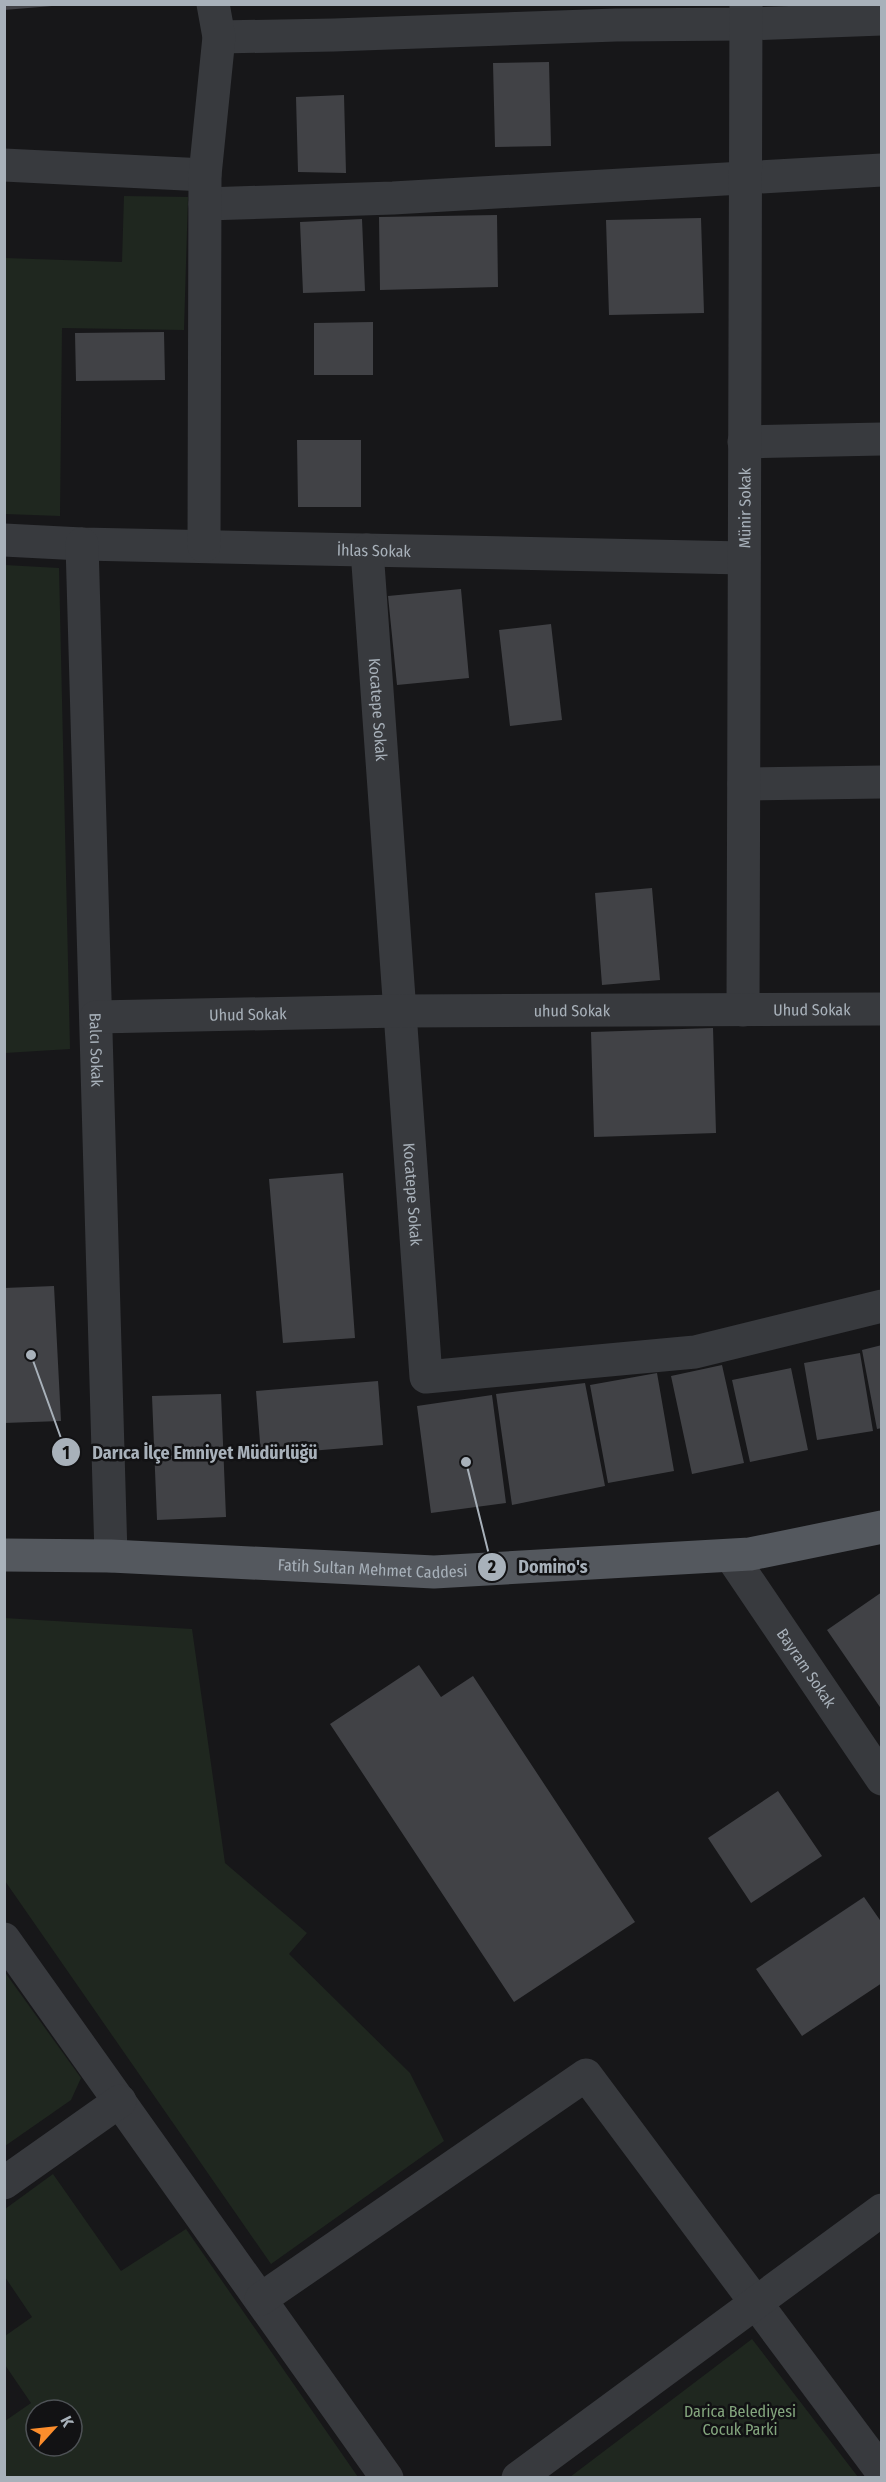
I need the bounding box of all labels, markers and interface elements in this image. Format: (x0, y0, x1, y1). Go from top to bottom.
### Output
street label: Münir Sokak (735, 467, 755, 548)
street label: İhlas Sokak (337, 540, 412, 561)
street label: Kocatepe Sokak (365, 657, 391, 762)
street label: Uhud Sokak (773, 1000, 851, 1019)
street label: uhud Sokak (534, 1001, 611, 1020)
street label: Uhud Sokak (209, 1004, 287, 1025)
street label: Balcı Sokak (85, 1012, 107, 1088)
street label: Kocatepe Sokak (399, 1142, 426, 1247)
callout: Darıca İlçe Emniyet Müdürlüğü (51, 1434, 330, 1470)
text: 1 (62, 1442, 70, 1464)
text: Darıca İlçe Emniyet Müdürlüğü (92, 1442, 318, 1464)
callout: Domino's (477, 1549, 600, 1585)
street label: Fatih Sultan Mehmet Caddesi (277, 1555, 468, 1582)
text: 2 (487, 1556, 496, 1578)
text: Domino's (518, 1556, 588, 1578)
street label: Bayram Sokak (773, 1625, 840, 1712)
north arrow (24, 2398, 84, 2458)
park label: Darica Belediyesi Cocuk Parki (684, 2402, 796, 2439)
text: K (56, 2413, 78, 2430)

